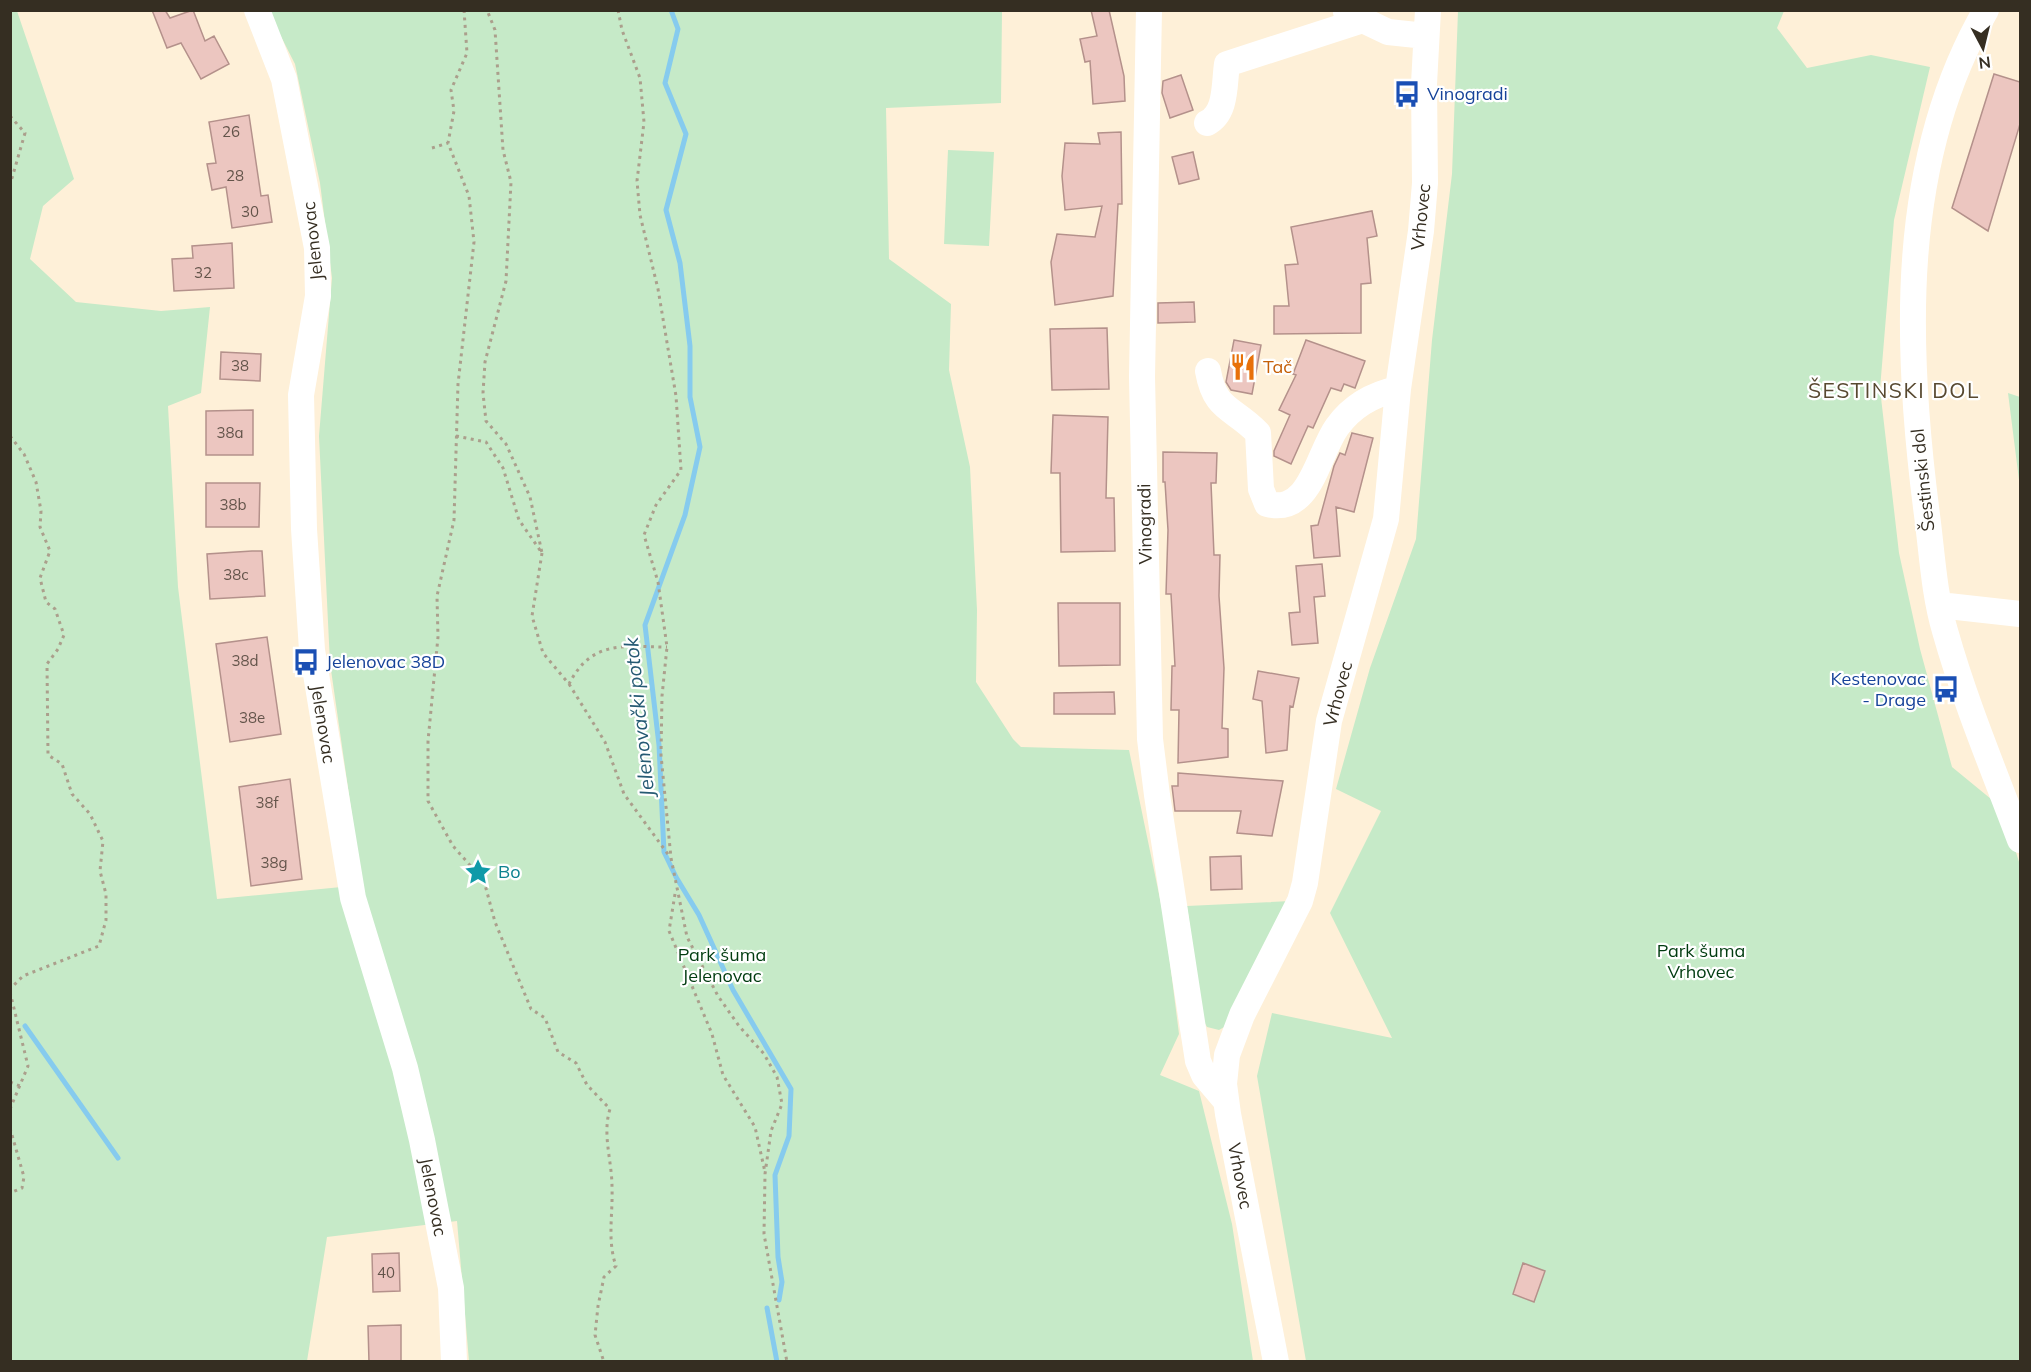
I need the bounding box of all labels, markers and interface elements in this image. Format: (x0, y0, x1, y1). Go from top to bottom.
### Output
north arrow (1953, 18, 2013, 78)
text: N (1978, 52, 1992, 74)
bus stop icon: Vinogradi (1392, 79, 1422, 109)
place label: Vinogradi (1427, 82, 1508, 105)
house number: 26 (222, 122, 240, 141)
house number: 28 (226, 166, 244, 185)
street label: Vrhovec (1406, 182, 1435, 251)
street label: Jelenovac (297, 200, 328, 282)
house number: 30 (241, 202, 259, 221)
house number: 32 (194, 263, 212, 282)
restaurant icon: Tač (1228, 352, 1258, 382)
place label: Tač (1263, 355, 1292, 378)
house number: 38 (231, 356, 249, 375)
district label: ŠESTINSKI DOL (1808, 377, 1980, 403)
house number: 38a (216, 423, 244, 442)
street label: Šestinski dol (1906, 427, 1939, 533)
street label: Vinogradi (1132, 483, 1157, 565)
house number: 38b (219, 495, 247, 514)
house number: 38c (223, 565, 249, 584)
water label: Jelenovački potok (618, 635, 660, 800)
bus stop icon: Jelenovac 38D (291, 647, 321, 677)
place label: Jelenovac 38D (326, 650, 445, 673)
house number: 38d (231, 651, 259, 670)
street label: Vrhovec (1318, 658, 1357, 729)
place label: Kestenovac - Drage (1830, 667, 1926, 711)
bus stop icon: Kestenovac - Drage (1931, 674, 1961, 704)
street label: Jelenovac (306, 683, 341, 765)
house number: 38e (239, 708, 265, 727)
house number: 38f (255, 793, 279, 812)
house number: 38g (260, 853, 288, 872)
place icon: Bo (463, 857, 493, 887)
place label: Bo (498, 860, 521, 883)
park label: Park šuma Vrhovec (1657, 939, 1745, 983)
park label: Park šuma Jelenovac (678, 943, 766, 987)
street label: Vrhovec (1223, 1141, 1258, 1211)
street label: Jelenovac (415, 1156, 452, 1238)
house number: 40 (377, 1263, 395, 1282)

